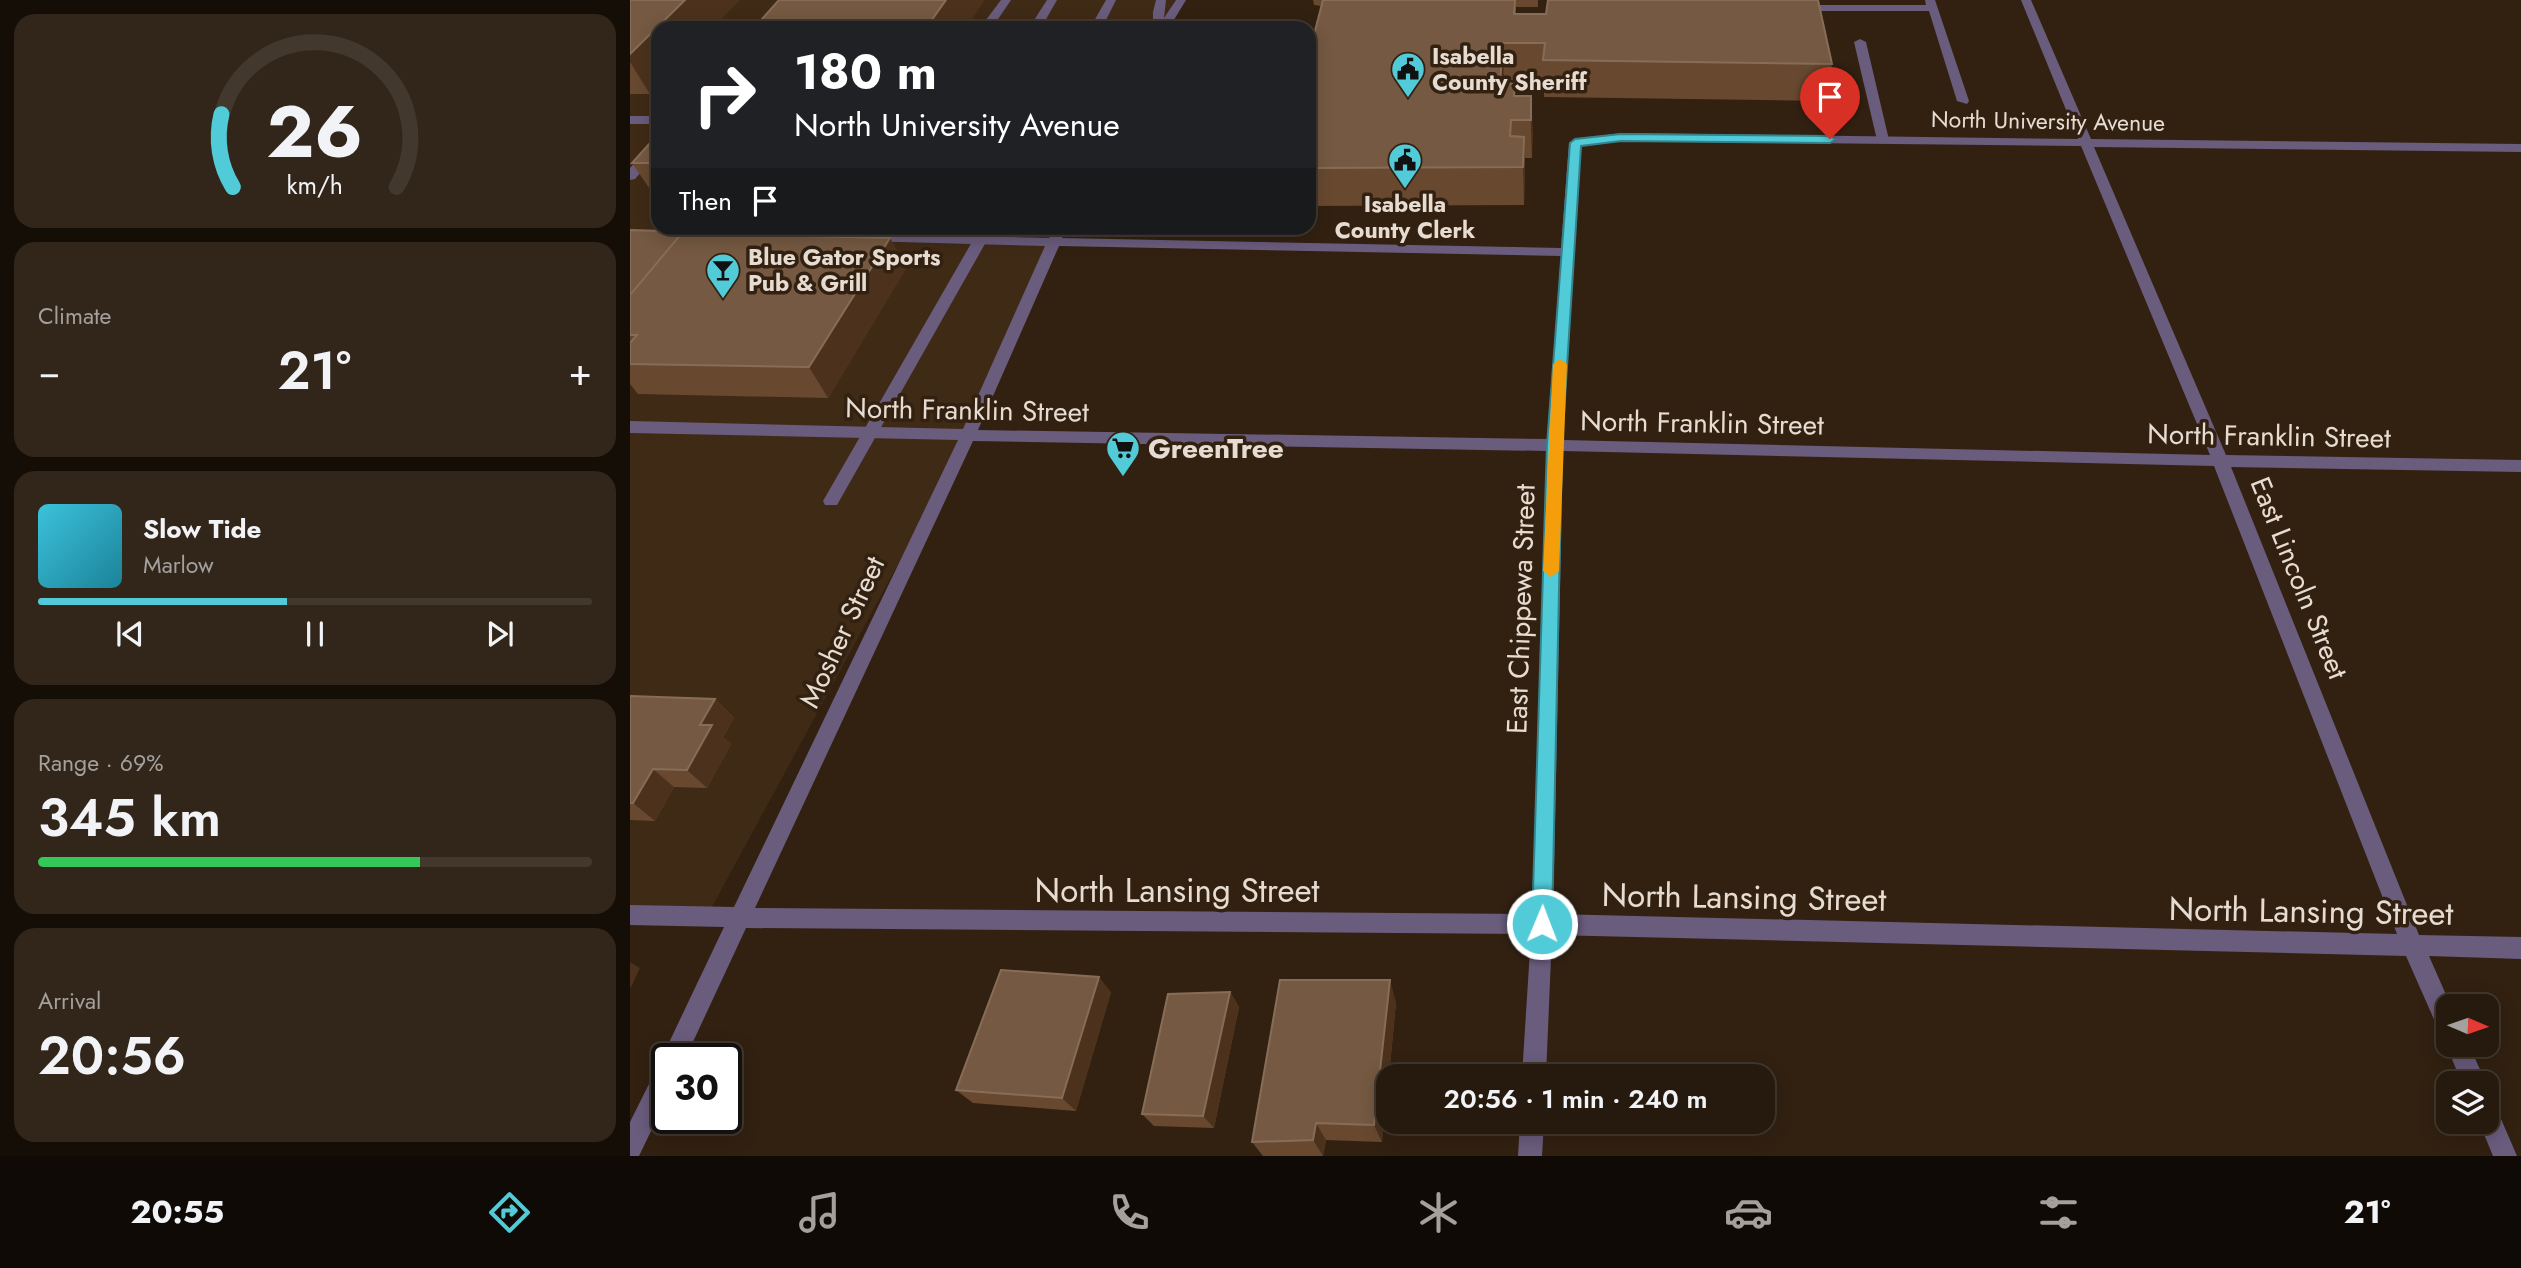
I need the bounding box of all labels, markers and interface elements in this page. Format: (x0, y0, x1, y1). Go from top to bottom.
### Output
text: 180 m (794, 37, 937, 107)
place label: Isabella County Sheriff (1432, 39, 1588, 99)
icon: right (679, 49, 770, 140)
public building icon: Isabella County Sheriff (1389, 50, 1427, 99)
pin (1800, 67, 1860, 139)
icon: arrive (1811, 78, 1849, 116)
text: 26 (267, 80, 363, 185)
text: North University Avenue (794, 102, 1120, 148)
street label: North University Avenue (1931, 102, 2166, 140)
public building icon: Isabella County Clerk (1386, 141, 1424, 190)
text: km/h (287, 167, 343, 203)
text: Then (679, 182, 732, 220)
icon: arrive (746, 182, 784, 220)
place label: Isabella County Clerk (1335, 187, 1476, 247)
place label: Blue Gator Sports Pub & Grill (748, 240, 941, 300)
bar icon: Blue Gator Sports Pub & Grill (704, 251, 742, 300)
text: Climate (38, 299, 111, 333)
text: 21° (278, 333, 351, 409)
text: − (38, 344, 60, 399)
text: + (569, 344, 592, 399)
street label: North Franklin Street (845, 387, 1089, 433)
street label: North Franklin Street (1580, 400, 1824, 446)
street label: North Franklin Street (2147, 413, 2391, 459)
place label: GreenTree (1148, 428, 1284, 469)
supermarket icon: GreenTree (1104, 429, 1142, 478)
street label: East Lincoln Street (2240, 471, 2358, 686)
street label: East Chippewa Street (1496, 483, 1546, 735)
text: Slow Tide (143, 510, 262, 548)
text: Marlow (143, 548, 214, 582)
street label: Mosher Street (789, 549, 895, 715)
icon: previous (111, 615, 149, 653)
icon: pause (296, 615, 334, 653)
icon: next (481, 615, 519, 653)
text: Range · 69% (38, 746, 163, 780)
text: 345 km (38, 780, 221, 856)
street label: North Lansing Street (1035, 867, 1319, 914)
street label: North Lansing Street (1601, 871, 1887, 923)
street label: North Lansing Street (2168, 885, 2454, 937)
position arrow (1505, 887, 1579, 961)
text: Arrival (38, 984, 101, 1018)
north arrow (2436, 994, 2499, 1057)
map controls (2436, 994, 2499, 1134)
text: 20:56 (38, 1018, 186, 1094)
speed limit sign: 30 (651, 1043, 742, 1134)
button: layers (2436, 1071, 2499, 1134)
text: 20:56 · 1 min · 240 m (1444, 1080, 1707, 1118)
icon: directions (485, 1188, 534, 1237)
icon: music (795, 1188, 844, 1237)
icon: phone (1105, 1188, 1154, 1237)
icon: climate (1414, 1188, 1463, 1237)
icon: car (1724, 1188, 1773, 1237)
icon: filters (2034, 1188, 2083, 1237)
text: 20:55 (130, 1189, 224, 1235)
text: 21° (2344, 1189, 2391, 1235)

